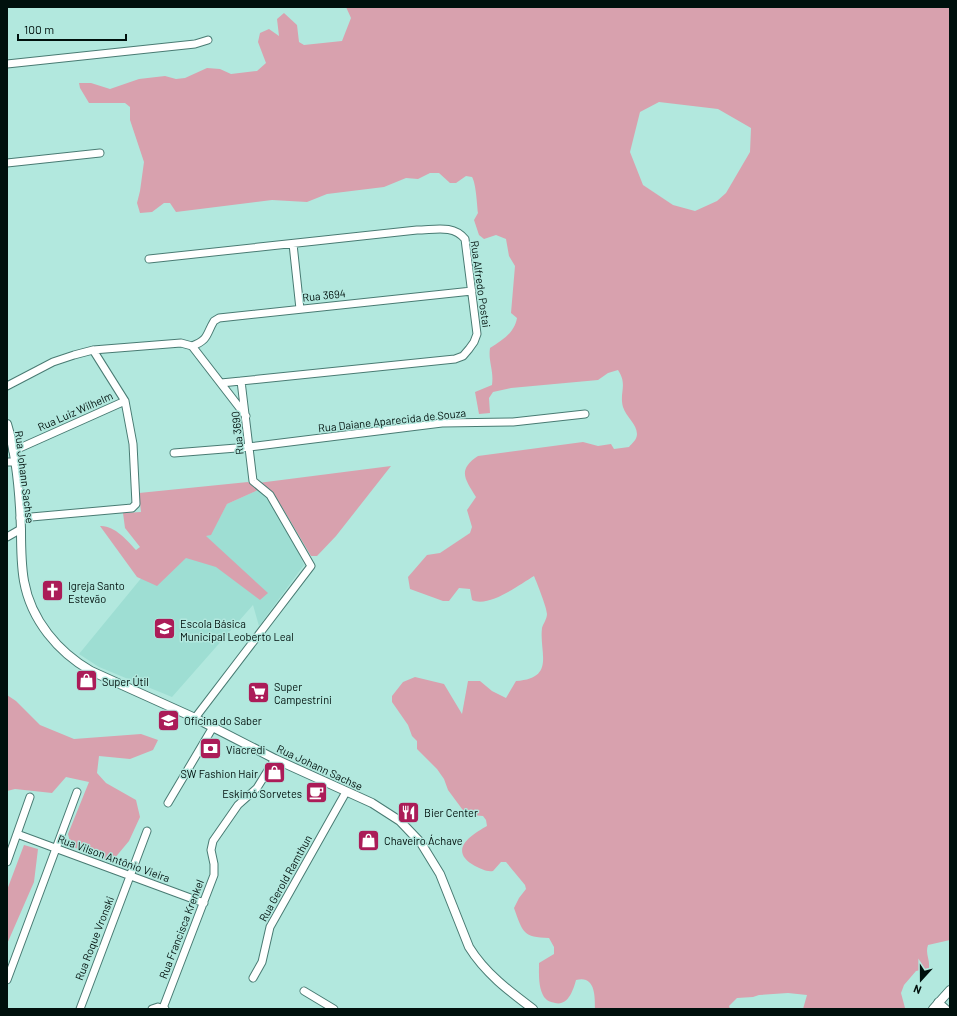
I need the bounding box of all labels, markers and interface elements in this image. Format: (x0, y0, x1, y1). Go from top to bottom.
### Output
scale bar (18, 16, 126, 42)
text: 100 m (24, 22, 54, 36)
street label: Rua Alfredo Postai (468, 240, 494, 328)
street label: Rua 3694 (302, 286, 346, 304)
street label: Rua Luiz Wilhelm (35, 389, 115, 433)
street label: Rua Daiane Aparecida de Souza (317, 406, 467, 434)
street label: Rua 3690 (228, 411, 246, 455)
street label: Rua Johann Sachse (13, 430, 37, 524)
church icon: Igreja Santo Estevão (40, 578, 66, 604)
place label: Igreja Santo Estevão (68, 579, 125, 605)
school or university icon: Escola Básica Municipal Leoberto Leal (152, 616, 178, 642)
place label: Escola Básica Municipal Leoberto Leal (180, 617, 294, 643)
shop icon: Super Útil (73, 668, 99, 694)
place label: Super Útil (102, 675, 149, 688)
supermarket icon: Super Campestrini (245, 679, 271, 705)
place label: Super Campestrini (274, 680, 332, 706)
school or university icon: Oficina do Saber (155, 707, 181, 733)
place label: Oficina do Saber (184, 714, 262, 727)
bank icon: Viacredi (198, 736, 224, 762)
street label: Rua Johann Sachse (275, 741, 365, 793)
place label: Viacredi (226, 743, 265, 756)
shop icon: SW Fashion Hair (261, 760, 287, 786)
place label: SW Fashion Hair (181, 767, 258, 780)
cafe icon: Eskimó Sorvetes (304, 780, 330, 806)
place label: Eskimó Sorvetes (222, 787, 302, 800)
restaurant icon: Bier Center (395, 799, 421, 825)
place label: Bier Center (424, 806, 478, 819)
shop icon: Chaveiro Áchave (355, 827, 381, 853)
street label: Rua Vilson Antônio Vieira (56, 832, 172, 884)
street label: Rua Gerold Ramthun (256, 832, 314, 924)
place label: Chaveiro Áchave (384, 834, 463, 847)
street label: Rua Francisca Krenkel (156, 877, 206, 981)
street label: Rua Roque Vronski (72, 894, 116, 982)
north arrow (901, 960, 941, 1000)
text: N (911, 982, 923, 997)

